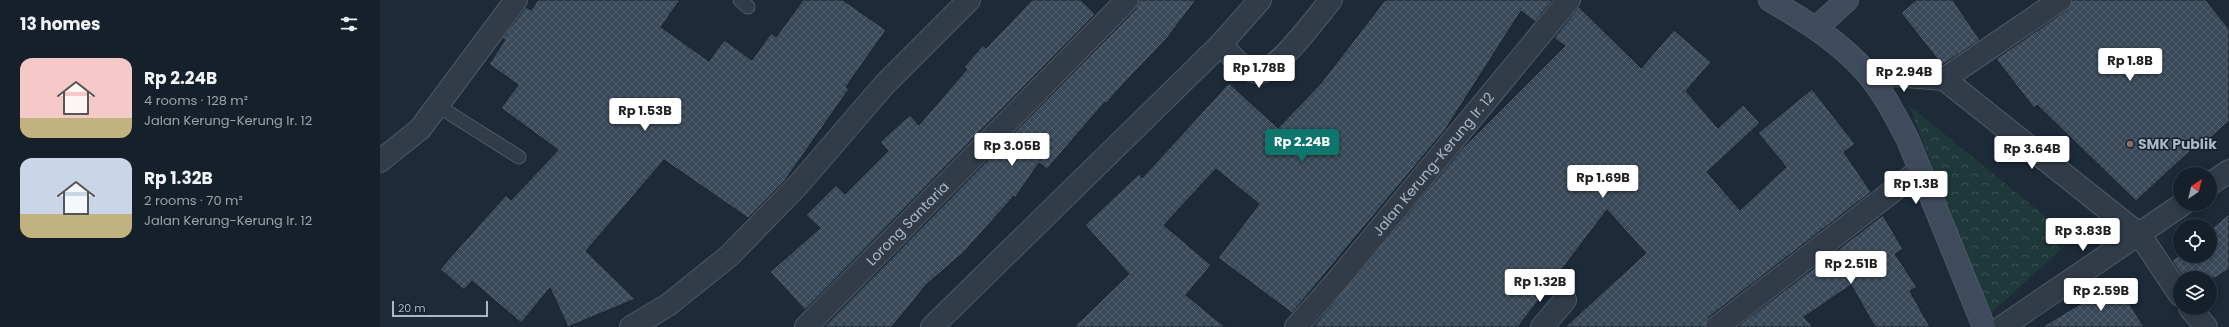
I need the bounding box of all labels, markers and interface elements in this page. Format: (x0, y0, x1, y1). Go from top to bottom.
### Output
text: 13 homes (20, 12, 101, 36)
icon: filters (338, 13, 360, 35)
pin: Rp 1.8B (2093, 48, 2167, 82)
text: Rp 1.8B (2107, 51, 2153, 70)
pin: Rp 1.78B (1218, 55, 1300, 89)
text: Rp 1.78B (1233, 58, 1285, 77)
pin: Rp 2.94B (1863, 59, 1945, 93)
text: Rp 2.94B (1876, 62, 1932, 81)
text: Rp 2.24B (144, 66, 217, 90)
icon: home (52, 74, 100, 122)
street label: Jalan Kerung-Kerung lr. 12 (1368, 88, 1499, 240)
text: 4 rooms · 128 m² (144, 91, 248, 110)
pin: Rp 1.53B (604, 98, 686, 132)
text: Rp 1.53B (618, 101, 672, 120)
text: Jalan Kerung-Kerung lr. 12 (144, 111, 312, 130)
pin: Rp 2.24B (1261, 129, 1343, 163)
text: Rp 2.24B (1274, 132, 1330, 151)
pin: Rp 3.05B (971, 133, 1053, 167)
place label: SMK Publik (2138, 134, 2217, 154)
text: Rp 3.05B (983, 136, 1041, 155)
pin: Rp 3.64B (1991, 136, 2073, 170)
text: Rp 3.64B (2003, 139, 2061, 158)
marker: SMK Publik (2125, 139, 2135, 149)
pin: Rp 1.69B (1562, 165, 1644, 199)
text: Rp 1.32B (144, 166, 213, 190)
north arrow (2173, 167, 2217, 211)
map controls (2173, 167, 2217, 315)
text: Rp 1.69B (1576, 168, 1630, 187)
pin: Rp 1.3B (1879, 171, 1953, 205)
icon: home (52, 174, 100, 222)
text: Rp 1.3B (1893, 174, 1939, 193)
street label: Lorong Santaria (862, 177, 954, 270)
text: 2 rooms · 70 m² (144, 191, 243, 210)
text: Jalan Kerung-Kerung lr. 12 (144, 211, 312, 230)
pin: Rp 3.83B (2042, 218, 2124, 252)
button: locate (2173, 219, 2217, 263)
text: Rp 3.83B (2055, 221, 2111, 240)
pin: Rp 2.51B (1810, 251, 1892, 285)
text: Rp 2.51B (1824, 254, 1878, 273)
pin: Rp 1.32B (1499, 269, 1581, 303)
button: layers (2173, 271, 2217, 315)
text: Rp 1.32B (1514, 272, 1566, 291)
pin: Rp 2.59B (2060, 278, 2142, 312)
text: Rp 2.59B (2073, 281, 2129, 300)
scale bar (392, 299, 488, 318)
text: 20 m (398, 300, 426, 316)

